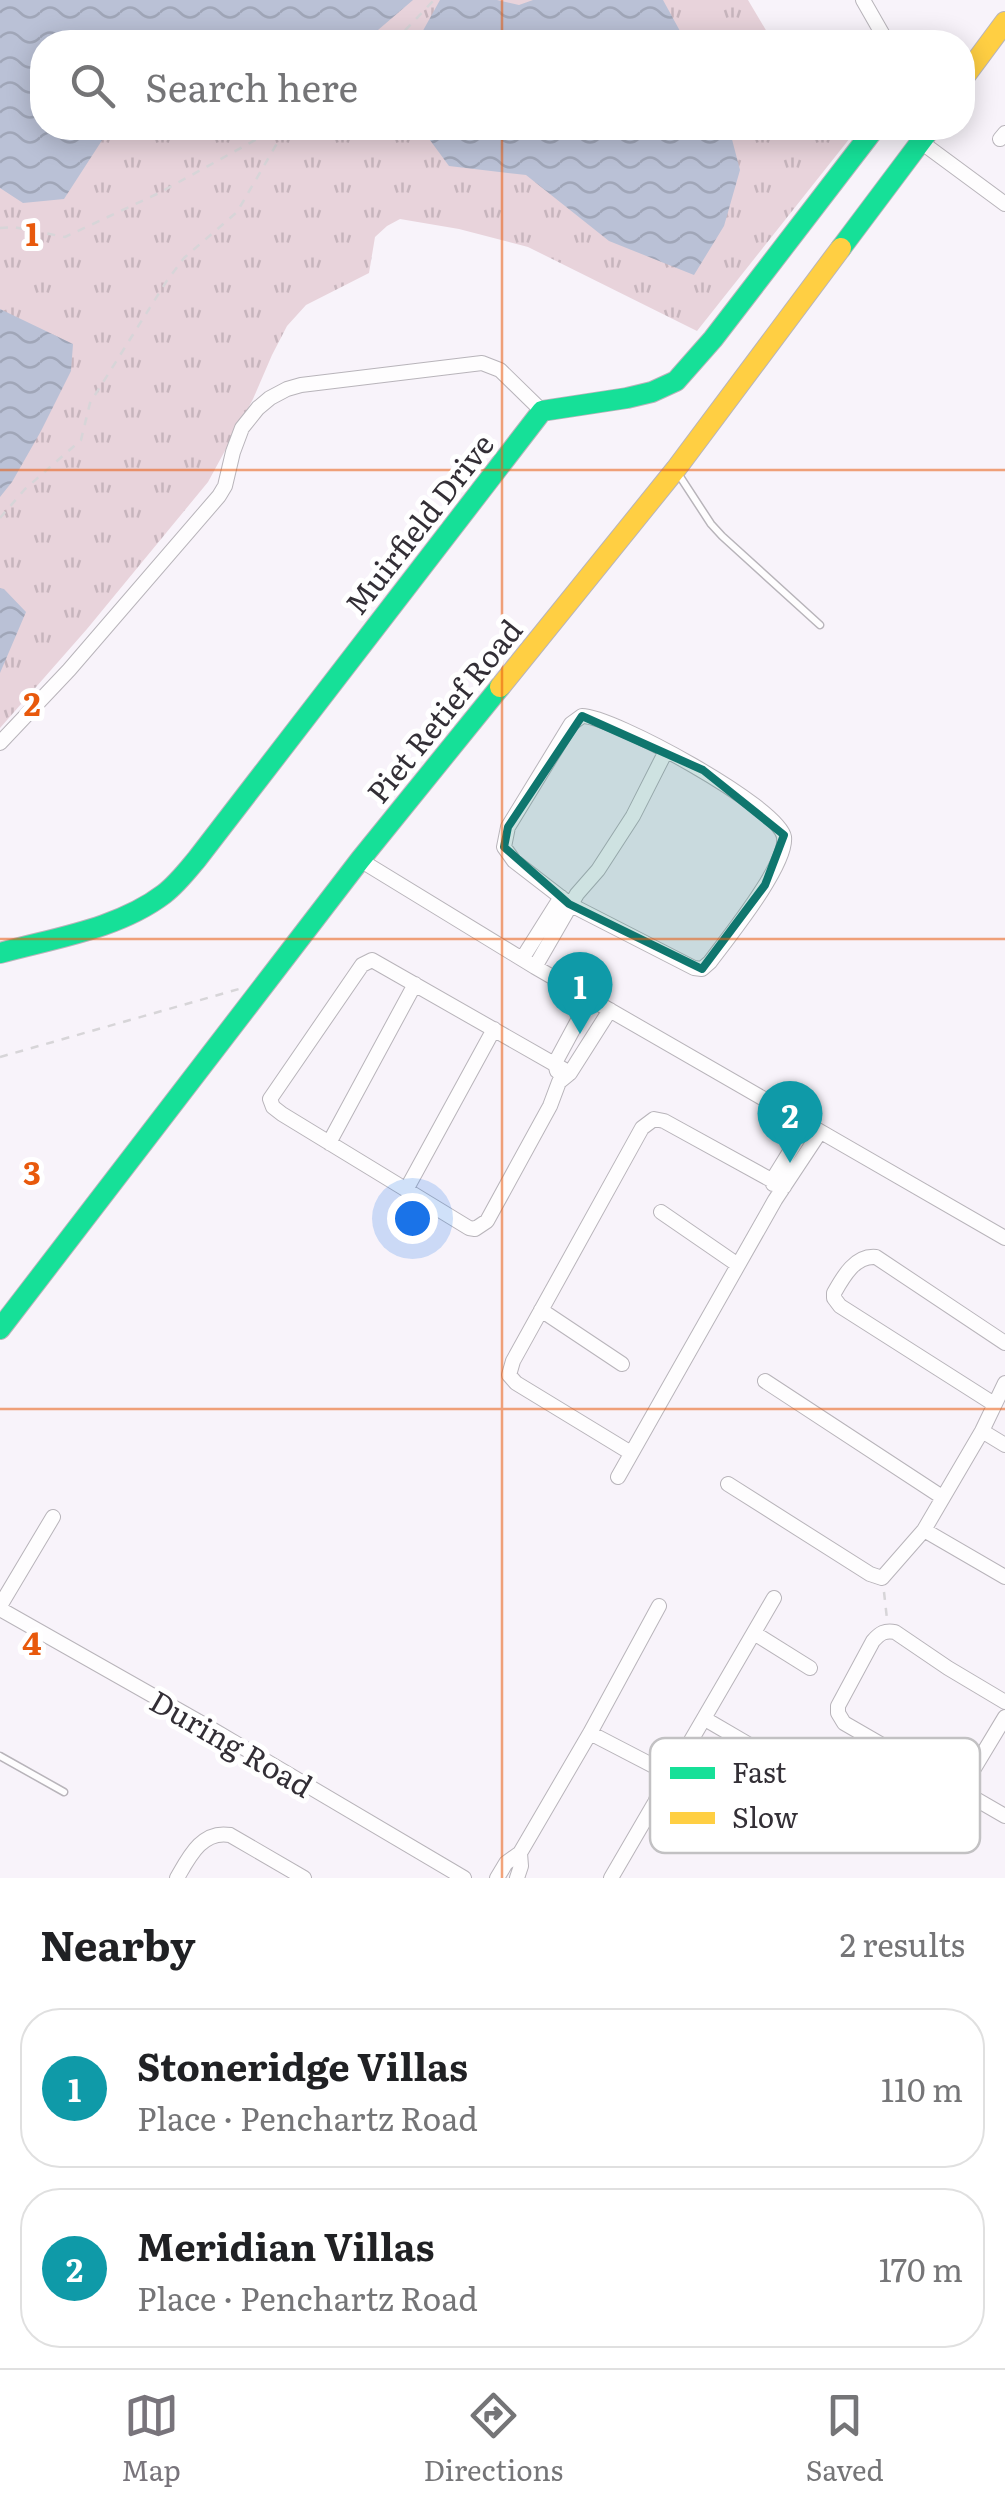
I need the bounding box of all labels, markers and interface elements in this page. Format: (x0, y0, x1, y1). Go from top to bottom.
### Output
search box (30, 30, 975, 140)
text: Search here (145, 57, 358, 114)
icon: search (65, 58, 120, 113)
text: 1 (25, 208, 39, 256)
street label: Muirfield Drive (333, 423, 503, 623)
street label: Piet Retief Road (355, 609, 531, 811)
text: 2 (23, 678, 41, 726)
pin: 1 (548, 952, 612, 1034)
pin: 2 (758, 1080, 822, 1163)
text: 3 (23, 1147, 41, 1195)
your location (387, 1193, 438, 1244)
text: 4 (22, 1617, 42, 1665)
street label: During Road (142, 1678, 322, 1806)
legend (650, 1738, 980, 1853)
text: Fast (732, 1750, 787, 1792)
text: Slow (732, 1795, 798, 1837)
text: Nearby (40, 1912, 196, 1974)
text: 2 results (840, 1919, 965, 1967)
text: Stoneridge Villas (137, 2036, 468, 2093)
text: 1 (68, 2064, 81, 2112)
text: 110 m (881, 2064, 963, 2112)
text: Place · Penchartz Road (137, 2093, 478, 2141)
text: Meridian Villas (137, 2216, 435, 2273)
text: 2 (66, 2244, 83, 2292)
text: 170 m (879, 2244, 963, 2292)
text: Place · Penchartz Road (137, 2273, 478, 2321)
tab: Map (121, 2388, 181, 2490)
tab: Directions (423, 2388, 563, 2490)
tab: Saved (806, 2388, 884, 2490)

